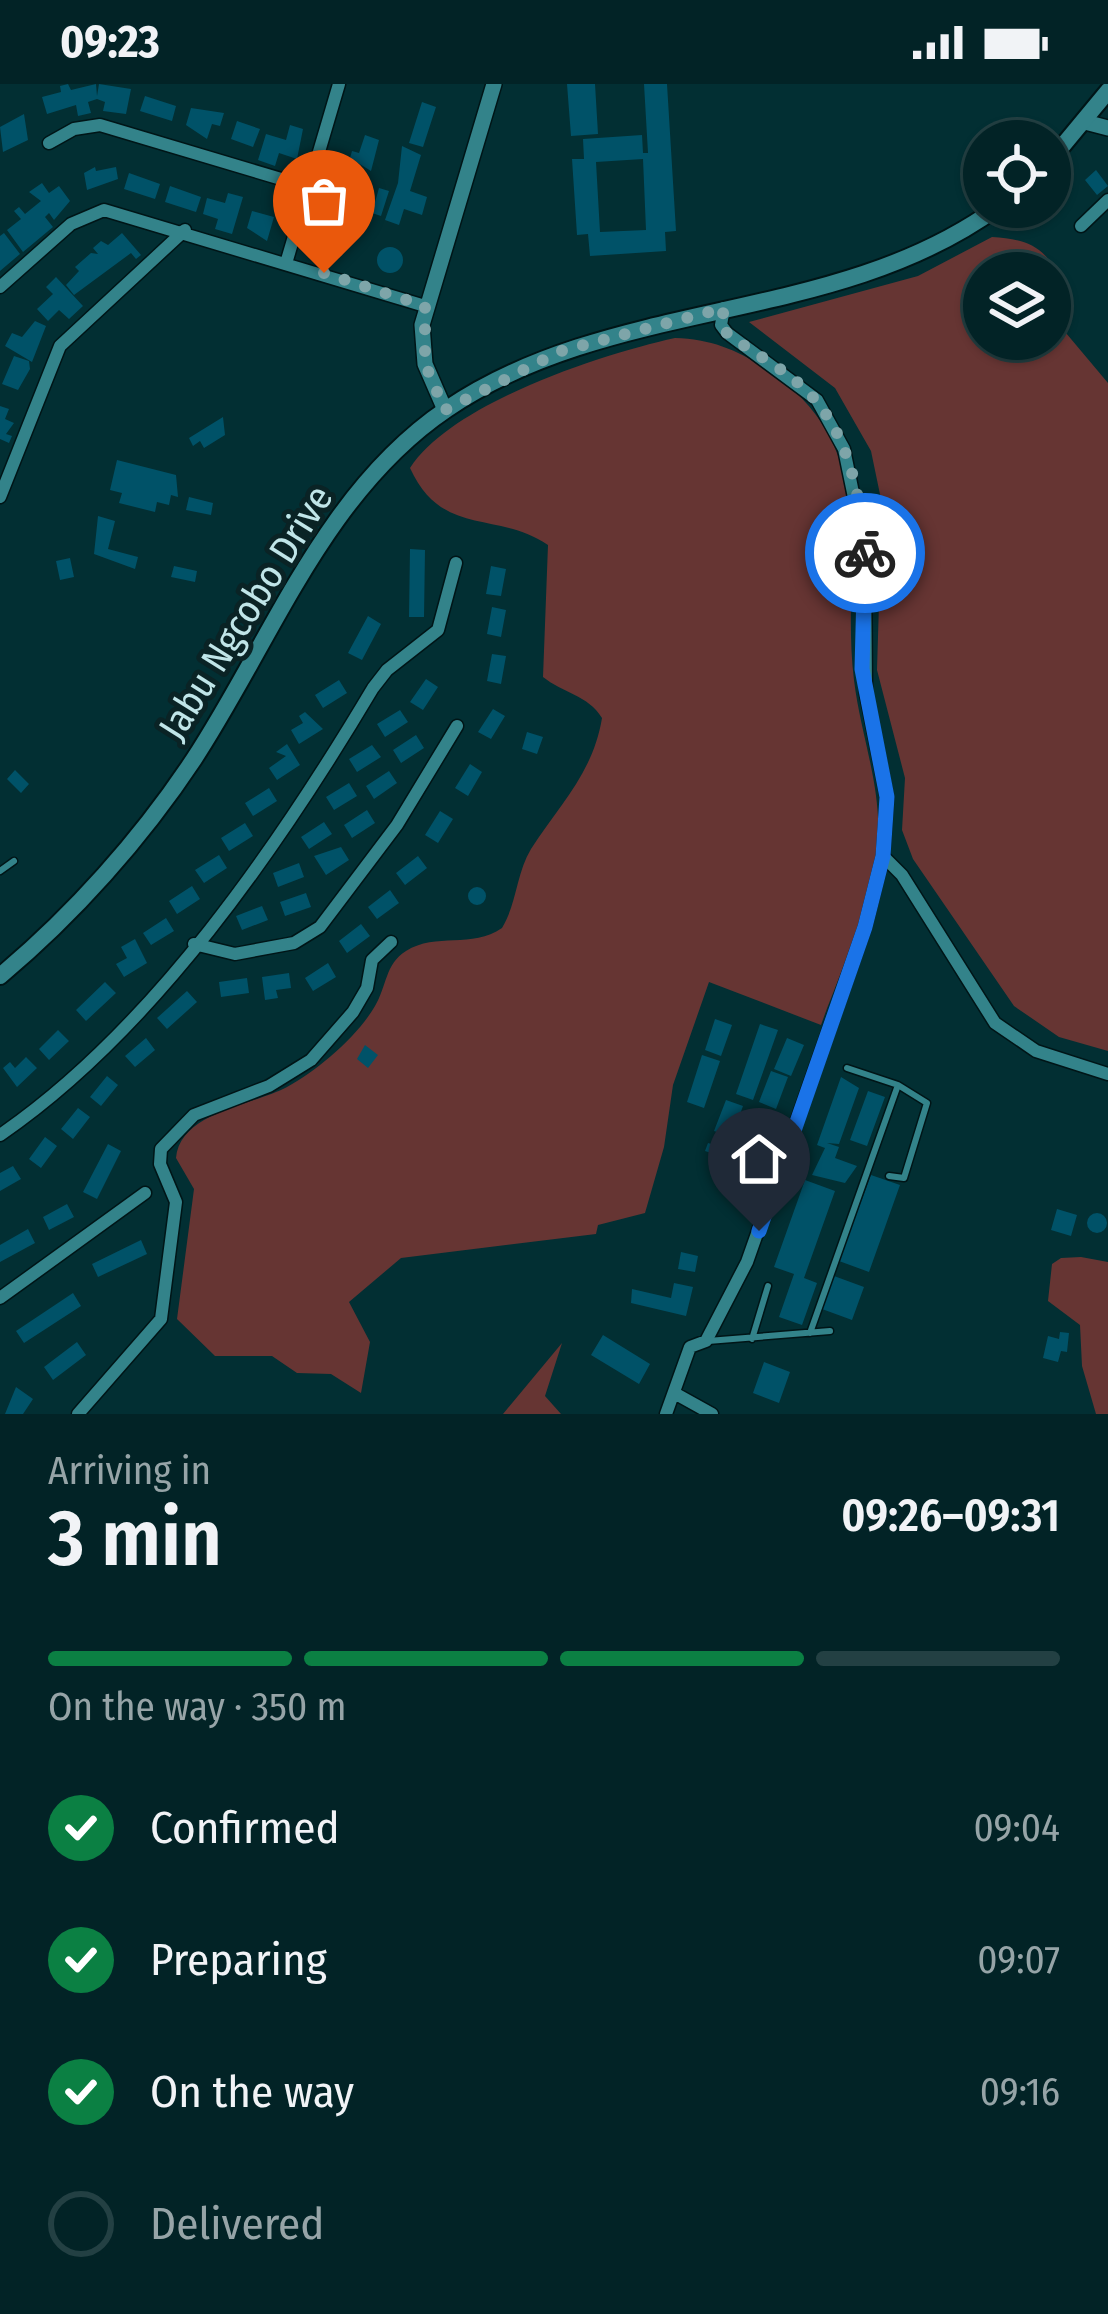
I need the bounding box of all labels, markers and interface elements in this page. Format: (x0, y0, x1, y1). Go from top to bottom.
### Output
text: 09:23 (60, 15, 160, 69)
map controls (963, 120, 1071, 360)
button: locate (963, 120, 1071, 228)
pin (273, 150, 375, 273)
icon: bag (291, 168, 357, 234)
button: layers (963, 252, 1071, 360)
street label: Jabu Ngcobo Drive (149, 477, 342, 748)
courier (805, 493, 925, 613)
icon: bike (832, 520, 898, 586)
pin (708, 1108, 810, 1231)
icon: home (726, 1126, 792, 1192)
text: Arriving in (48, 1448, 211, 1494)
text: 09:26–09:31 (841, 1489, 1060, 1543)
text: 3 min (48, 1492, 222, 1586)
text: On the way · 350 m (48, 1684, 346, 1730)
icon: check (48, 1795, 114, 1861)
text: Confirmed (150, 1801, 340, 1855)
text: 09:04 (974, 1805, 1060, 1851)
icon: check (48, 1927, 114, 1993)
text: Preparing (150, 1933, 327, 1987)
text: 09:07 (977, 1937, 1060, 1983)
icon: check (48, 2059, 114, 2125)
text: On the way (150, 2065, 354, 2119)
text: 09:16 (980, 2069, 1060, 2115)
text: Delivered (150, 2197, 324, 2251)

